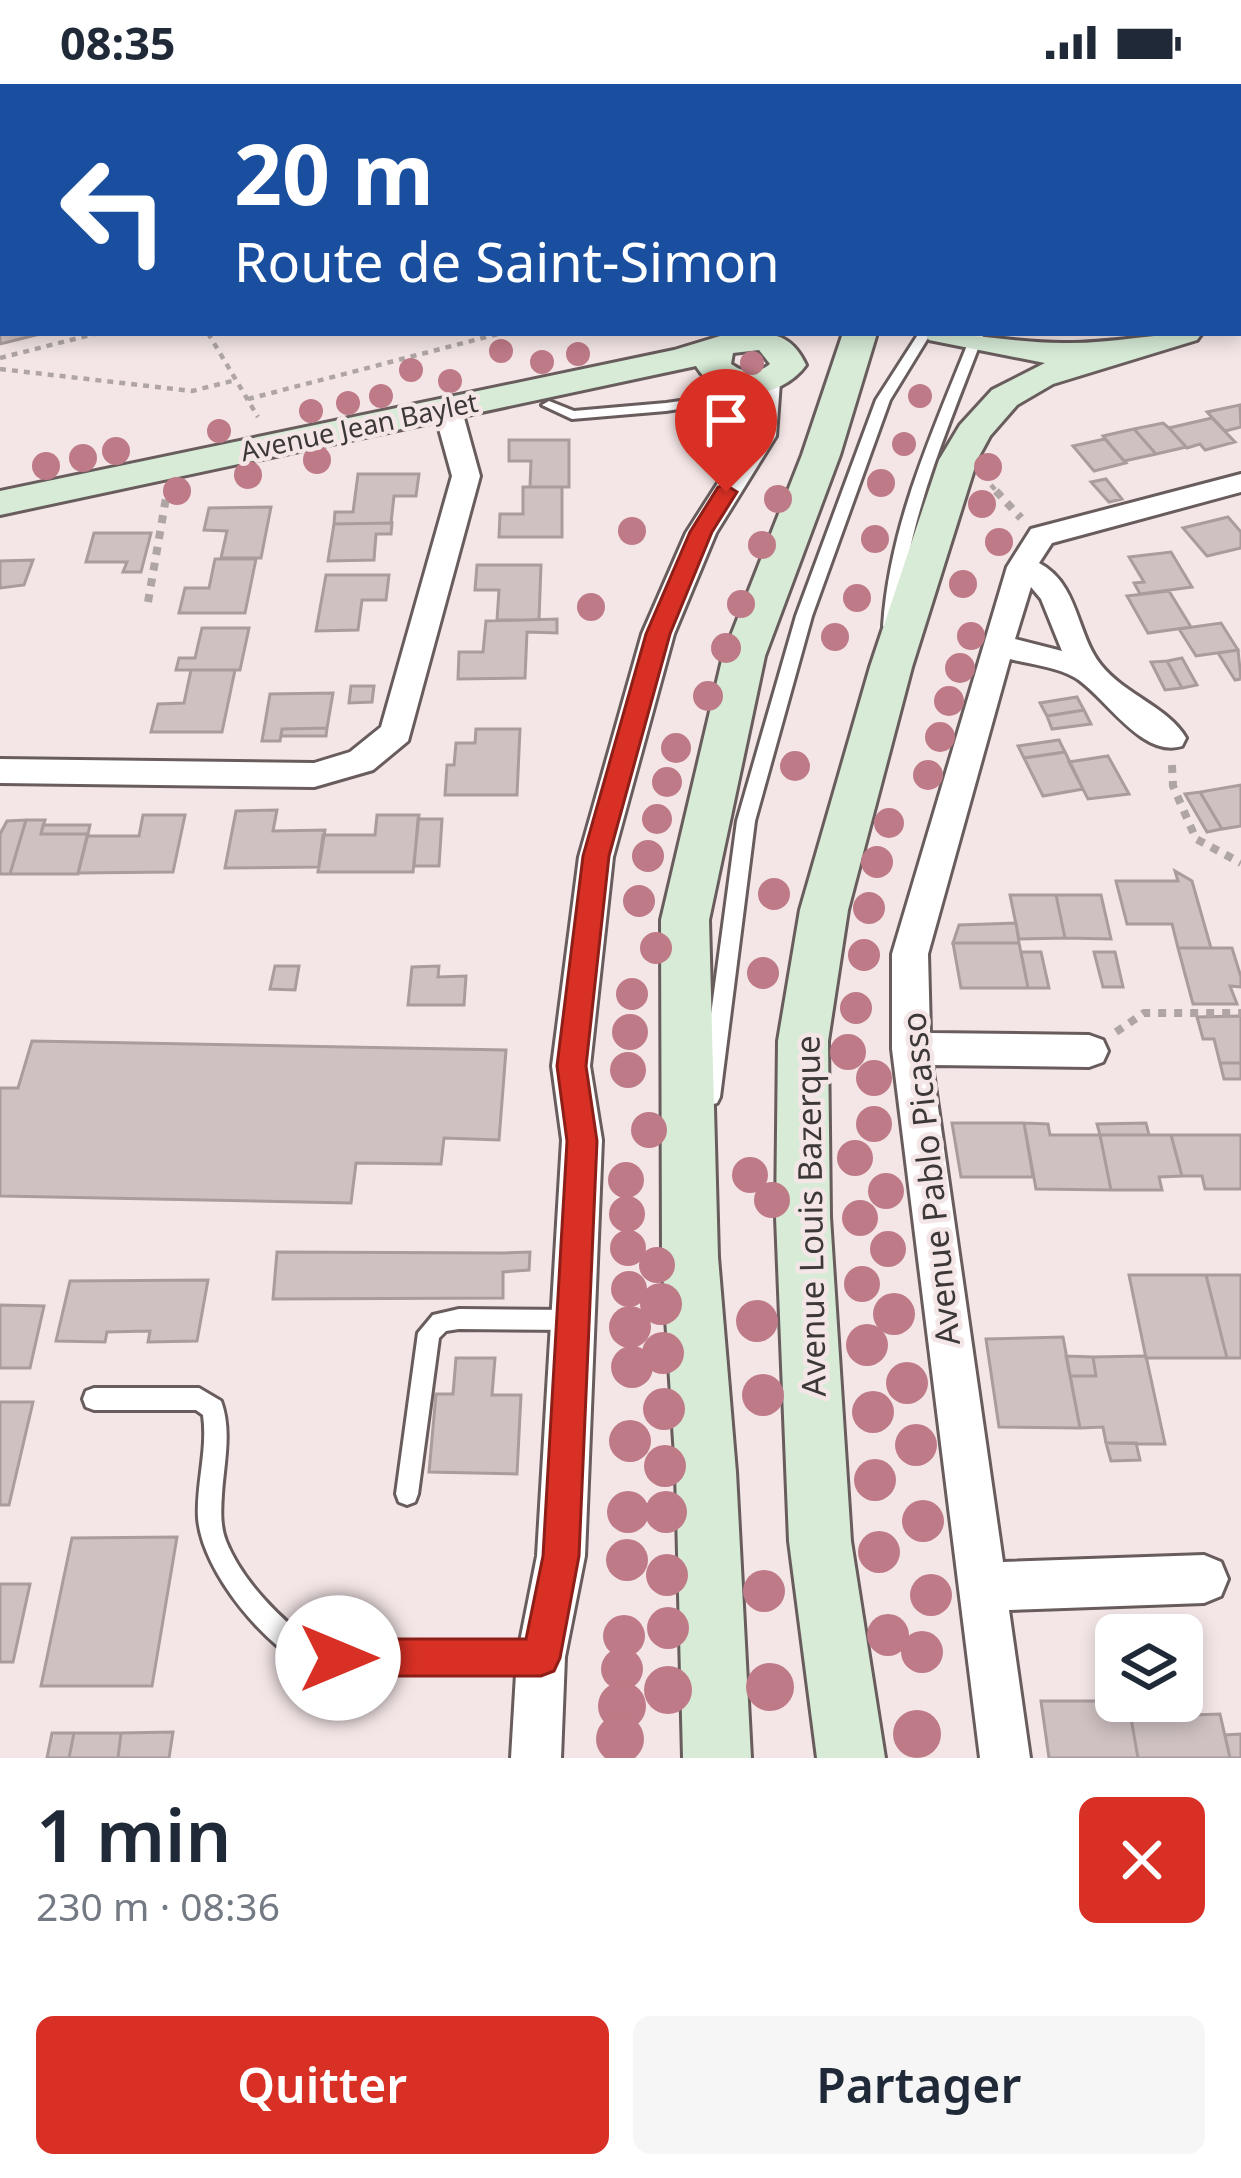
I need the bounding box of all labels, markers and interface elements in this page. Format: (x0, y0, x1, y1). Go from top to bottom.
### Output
text: 08:35 (60, 12, 176, 73)
text: 20 m (234, 115, 434, 230)
icon: left (36, 132, 192, 288)
text: Route de Saint-Simon (234, 224, 780, 298)
pin (675, 369, 777, 492)
street label: Avenue Jean Baylet (237, 383, 481, 469)
icon: arrive (693, 387, 759, 453)
street label: Avenue Pablo Picasso (890, 1010, 970, 1348)
street label: Avenue Louis Bazerque (784, 1035, 836, 1397)
position arrow (275, 1595, 401, 1721)
map controls (1095, 1614, 1203, 1722)
button: layers (1095, 1614, 1203, 1722)
text: 1 min (36, 1785, 231, 1883)
button: close (1079, 1797, 1205, 1923)
text: 230 m · 08:36 (36, 1879, 280, 1932)
button: Quitter (36, 2016, 609, 2154)
button: Partager (633, 2016, 1205, 2154)

